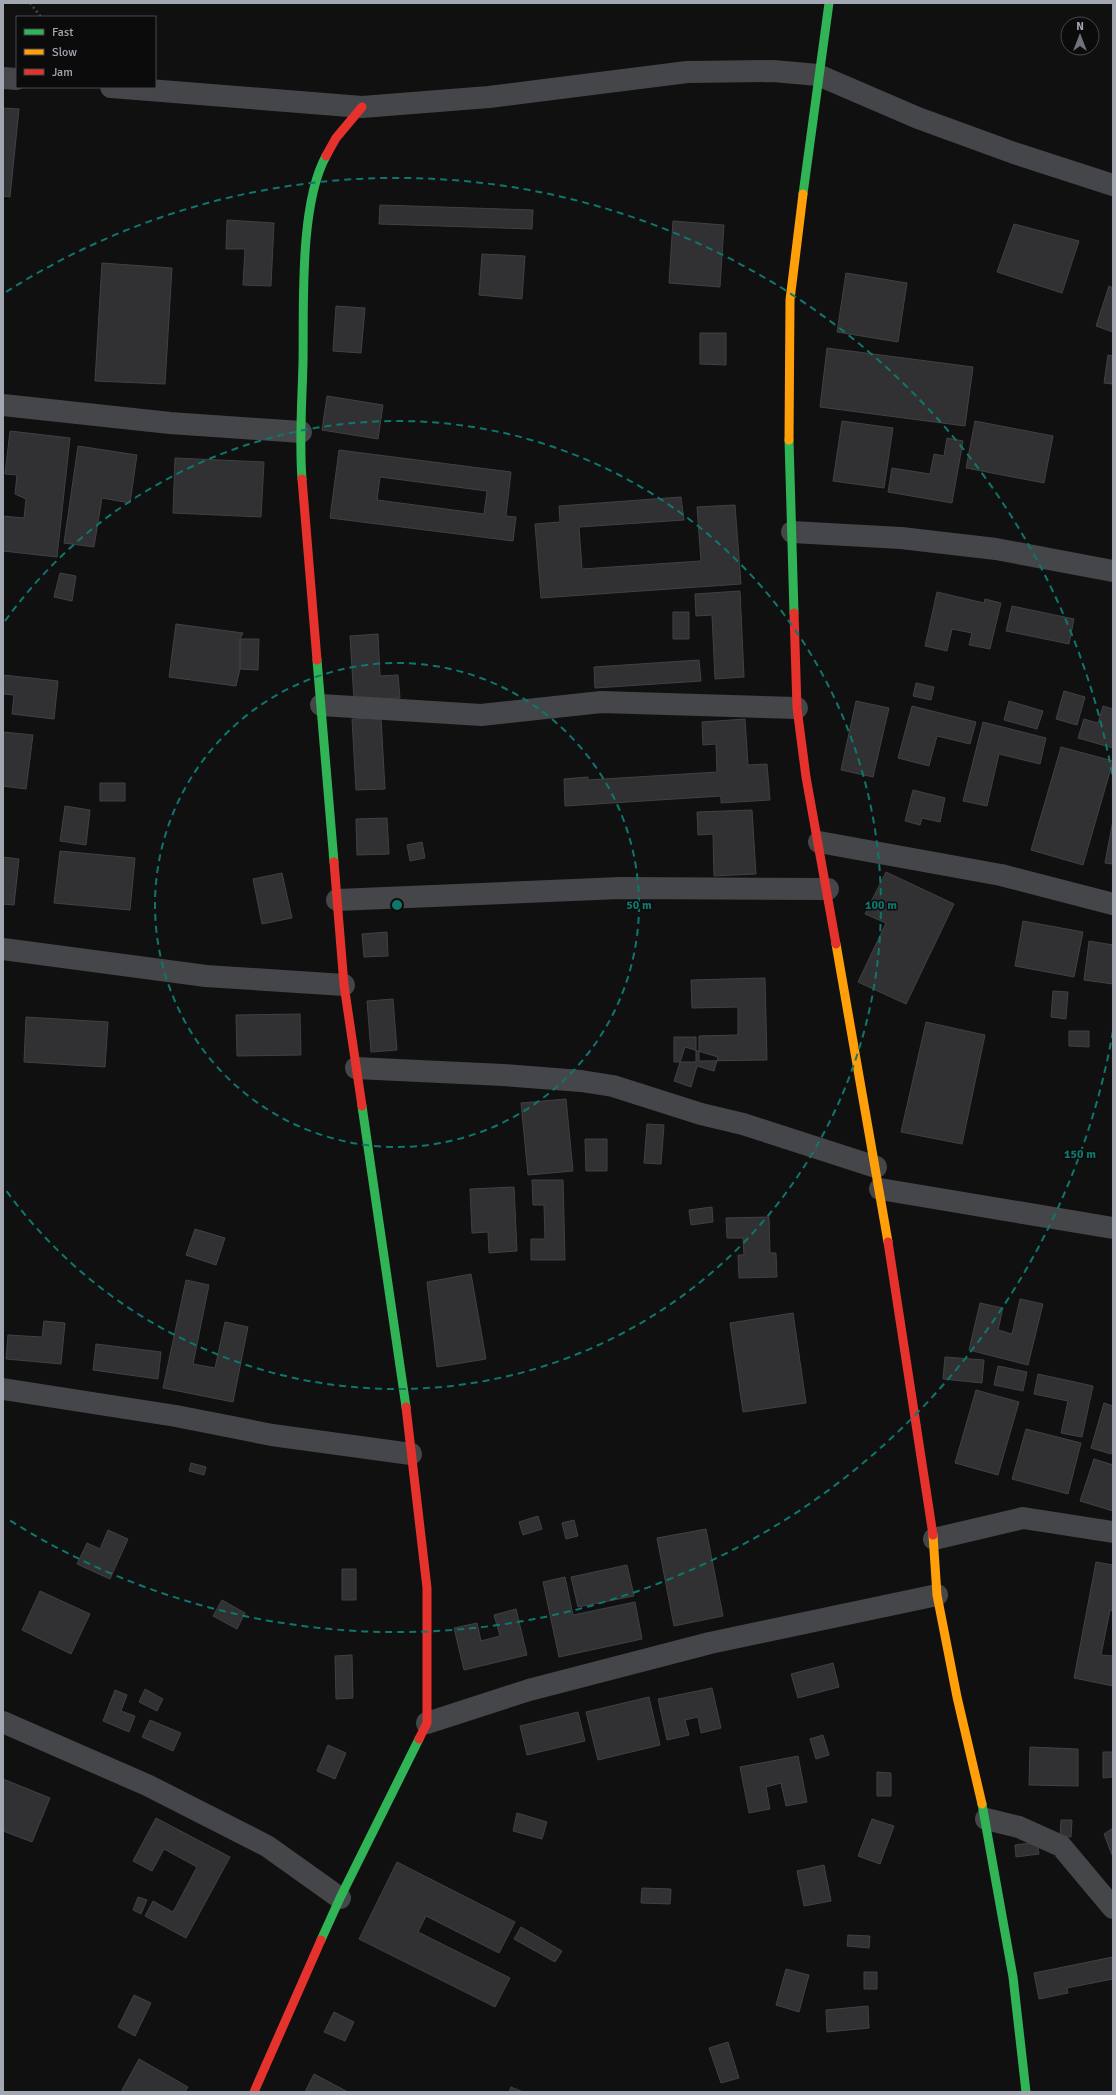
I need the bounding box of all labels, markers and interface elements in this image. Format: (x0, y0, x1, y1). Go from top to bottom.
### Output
legend (16, 16, 156, 88)
north arrow (1060, 16, 1100, 56)
text: N (1076, 20, 1084, 33)
text: Fast (52, 25, 73, 40)
text: Slow (52, 45, 77, 60)
text: Jam (52, 65, 73, 80)
centre of rings (390, 898, 404, 912)
text: 50 m (626, 898, 652, 913)
text: 100 m (865, 898, 897, 913)
text: 150 m (1064, 1147, 1096, 1162)

